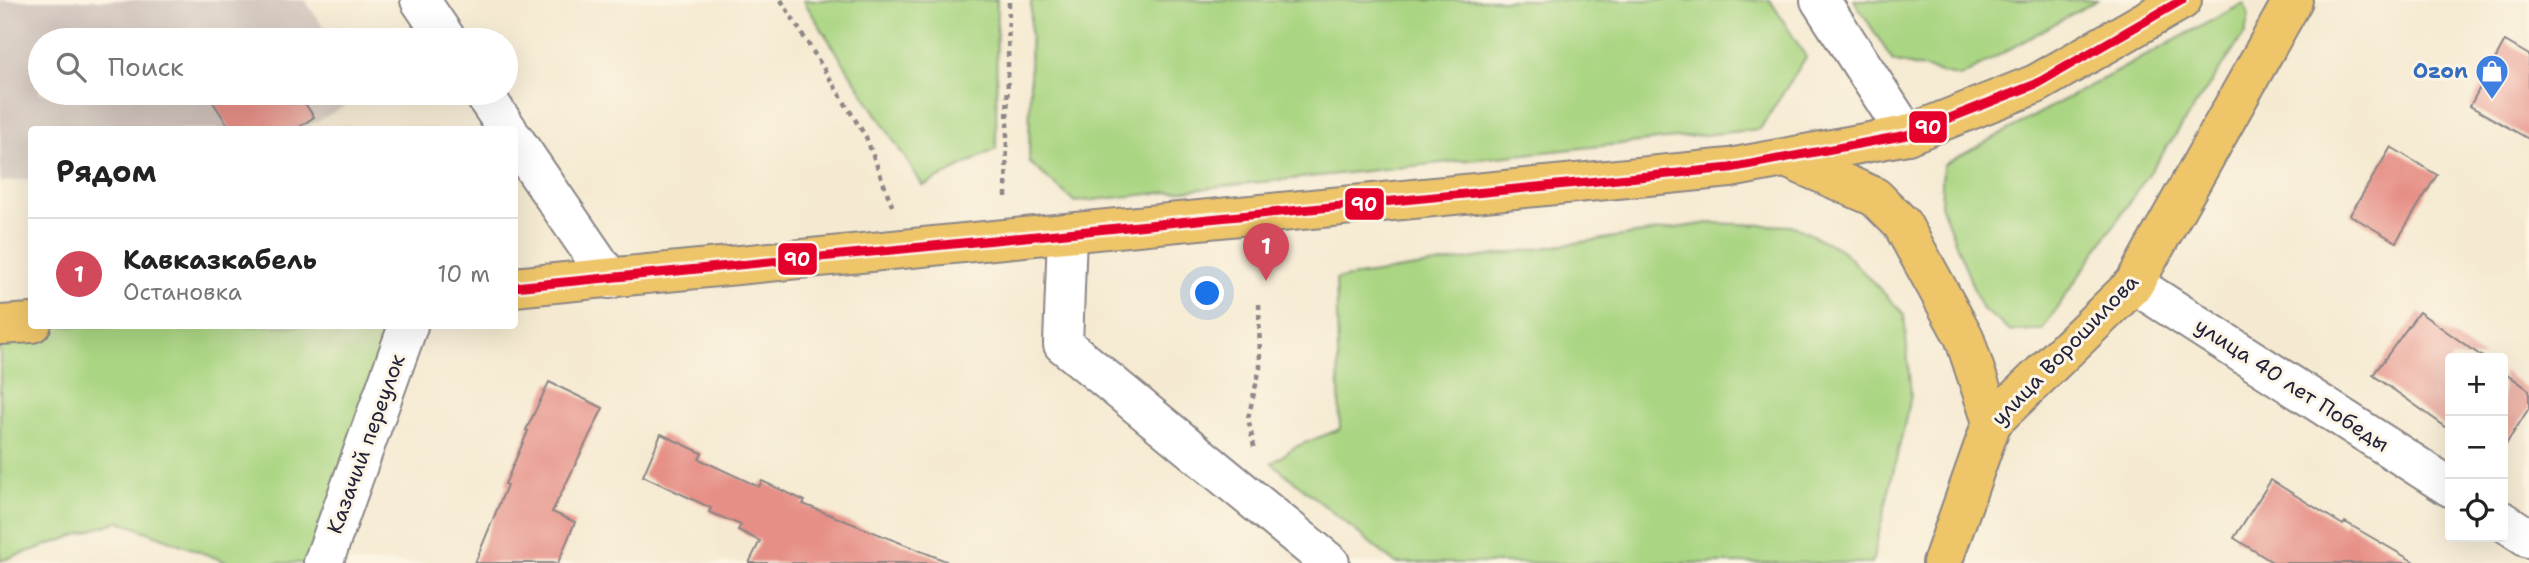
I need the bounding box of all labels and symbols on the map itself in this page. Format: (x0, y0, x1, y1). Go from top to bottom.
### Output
shop icon: Ozon (2473, 52, 2511, 101)
place label: Ozon (2413, 57, 2468, 85)
line badge: 90 (1908, 110, 1948, 144)
text: 90 (1915, 115, 1941, 140)
line badge: 90 (1344, 187, 1385, 221)
text: 90 (1351, 192, 1377, 217)
pin: 1 (1243, 223, 1289, 281)
line badge: 90 (777, 242, 818, 276)
text: 90 (784, 247, 810, 272)
street label: улица Ворошилова (1985, 268, 2145, 432)
your location (1190, 276, 1224, 310)
street label: улица 40 лет Победы (2189, 312, 2395, 458)
street label: Казачий переулок (320, 350, 412, 538)

